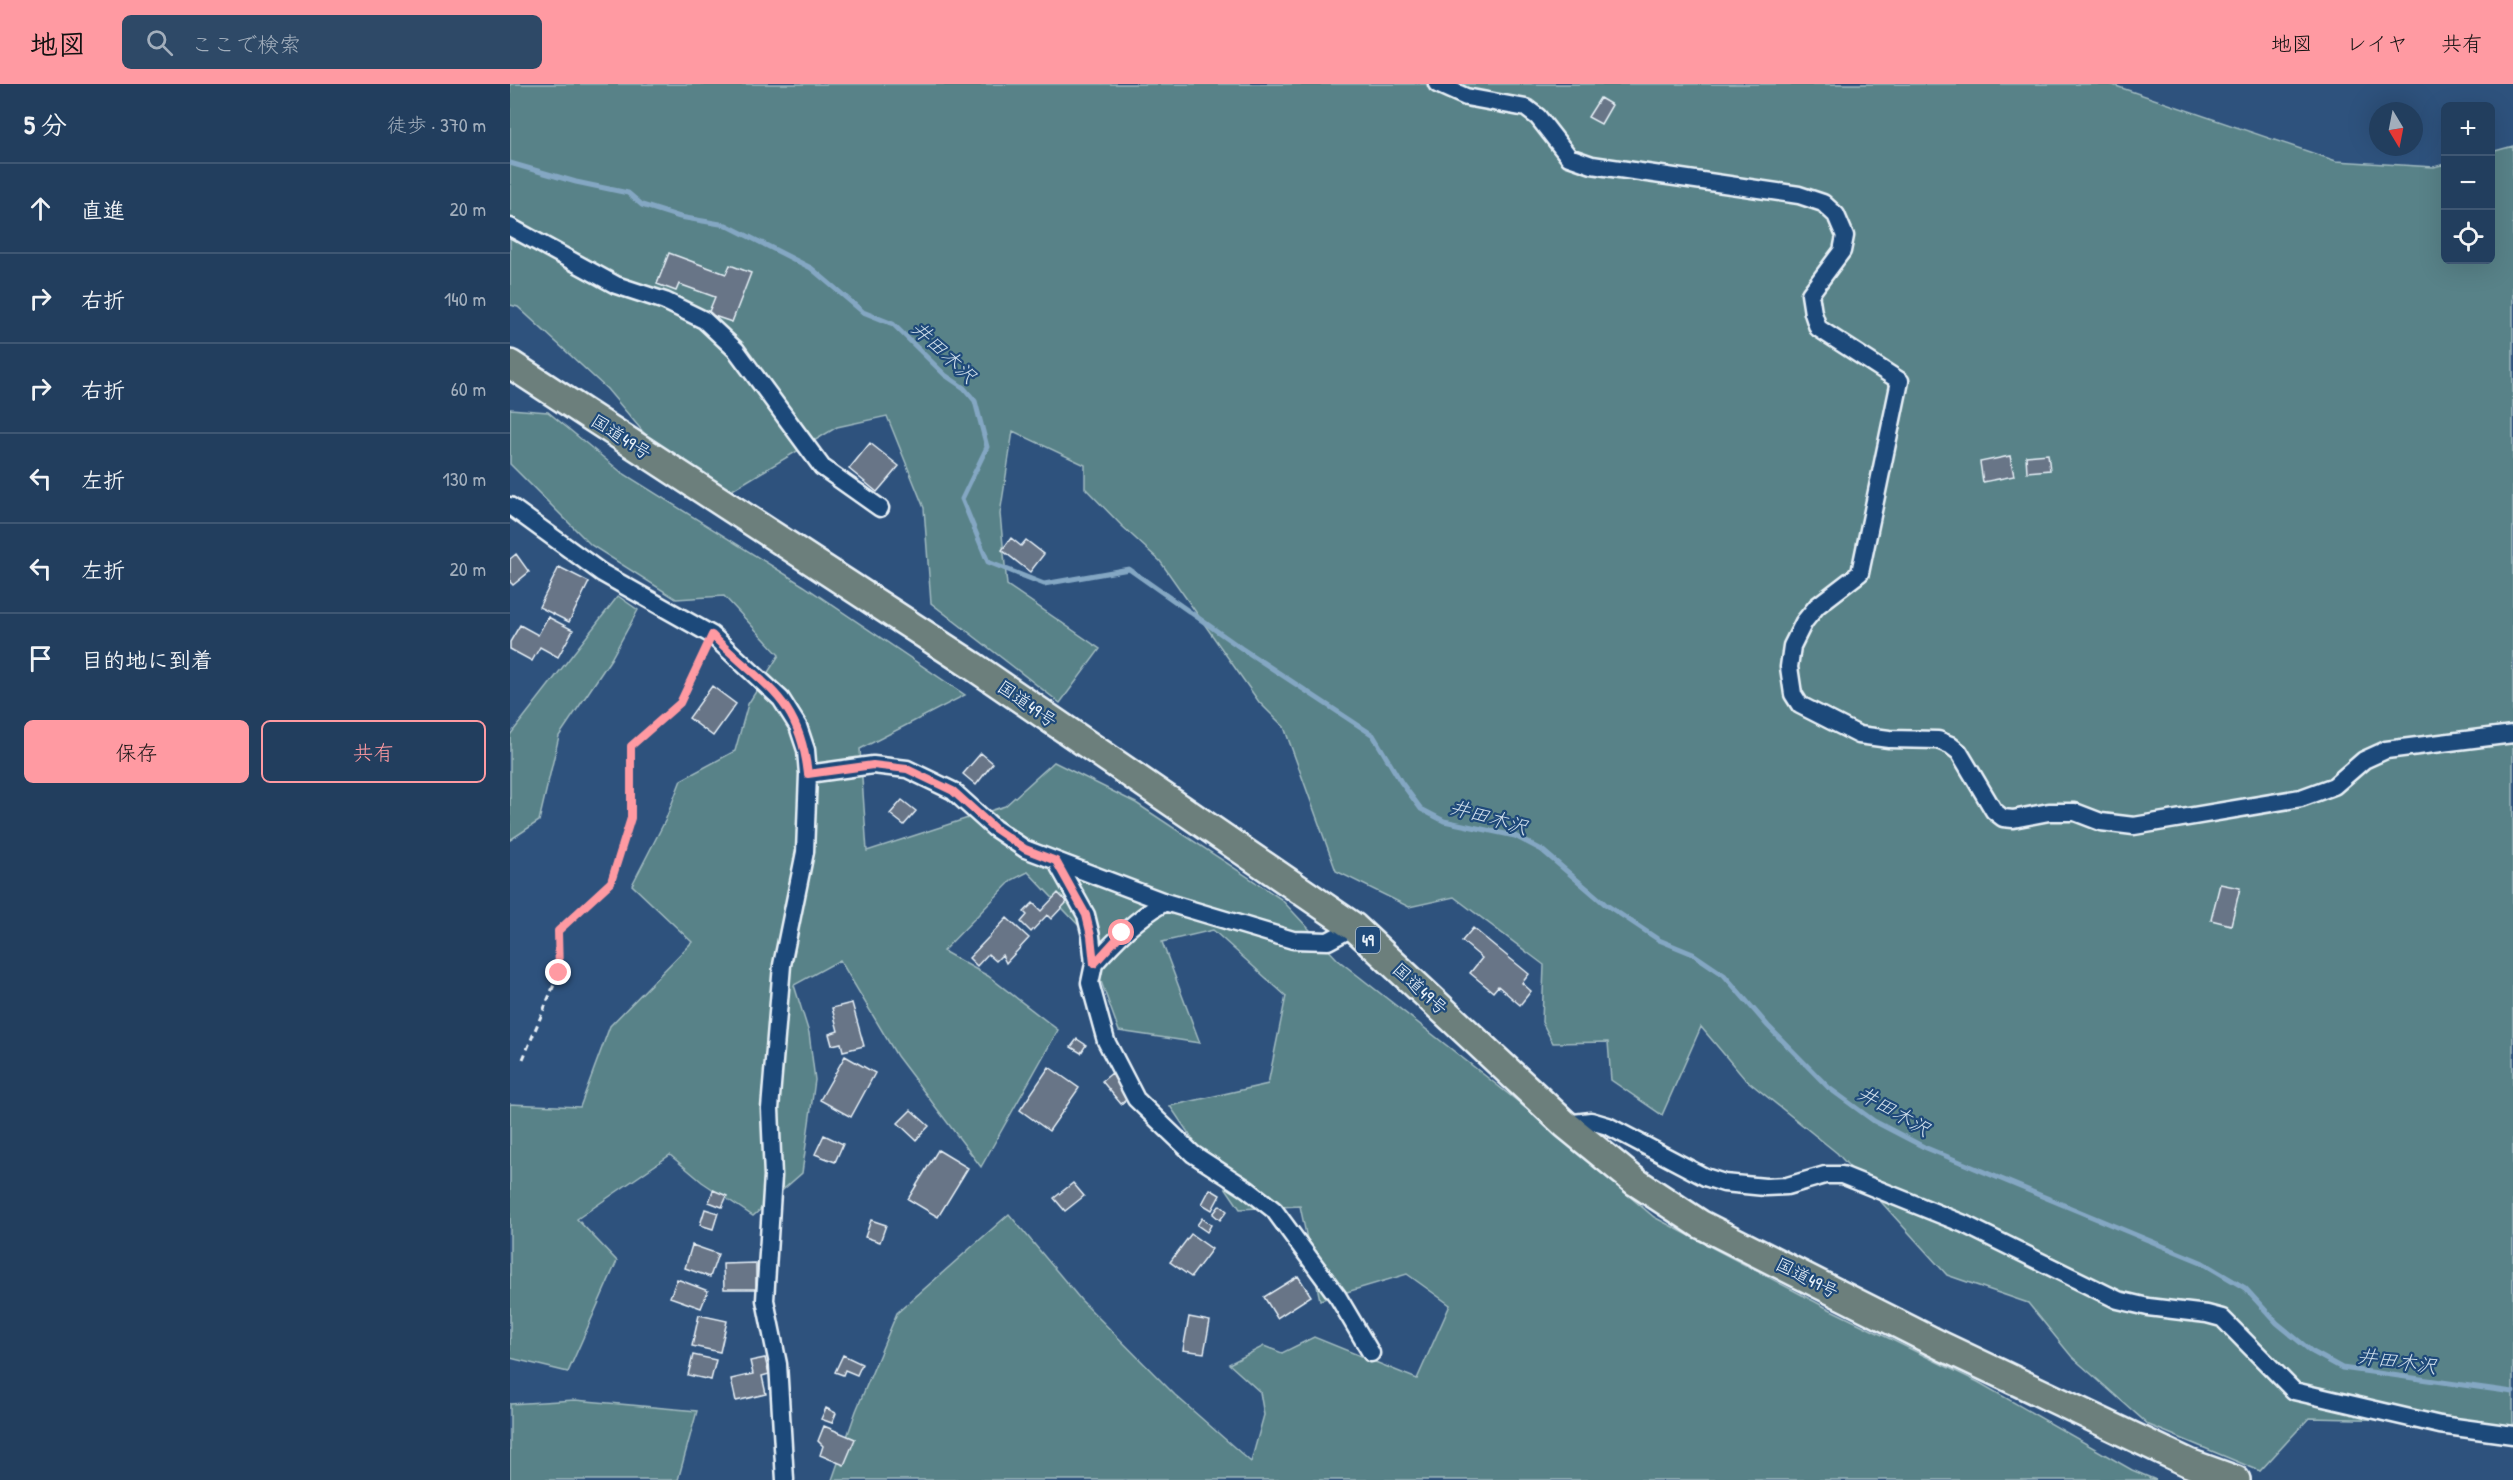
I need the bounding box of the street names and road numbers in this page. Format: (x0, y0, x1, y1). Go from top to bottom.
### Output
street label: 国道49号 (586, 408, 656, 465)
street label: 国道49号 (993, 674, 1062, 733)
road number: 49 (1356, 927, 1380, 953)
street label: 国道49号 (1387, 957, 1453, 1021)
street label: 国道49号 (1772, 1251, 1843, 1304)

